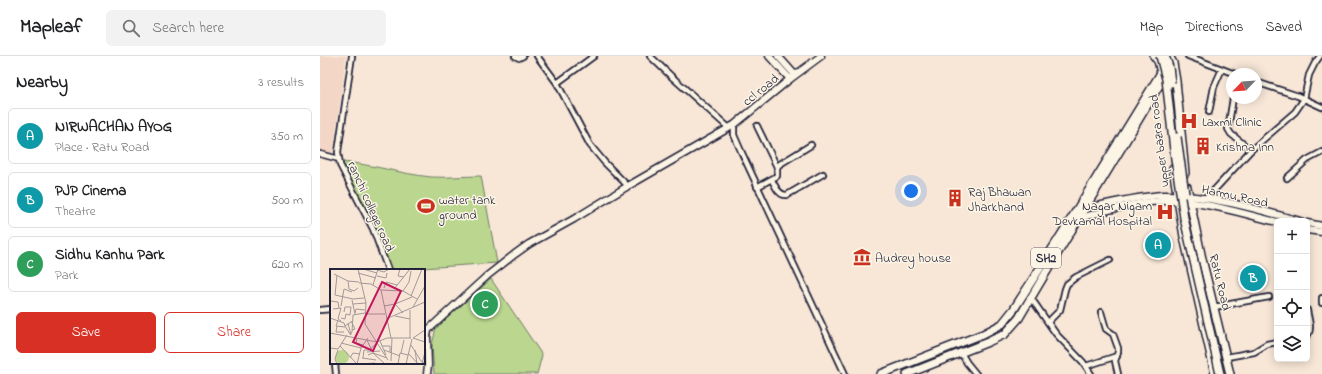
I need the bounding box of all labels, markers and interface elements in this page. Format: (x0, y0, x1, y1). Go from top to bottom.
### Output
search box (106, 10, 386, 46)
text: Mapleaf (20, 14, 82, 41)
icon: search (120, 17, 142, 39)
text: Search here (152, 17, 224, 39)
text: Map (1140, 17, 1163, 38)
text: Directions (1185, 17, 1243, 38)
text: Saved (1265, 17, 1302, 38)
north arrow (1226, 68, 1262, 104)
street label: ccl road (739, 69, 784, 111)
text: Nearby (16, 70, 68, 95)
text: 3 results (258, 73, 304, 92)
street label: upper bazra road (1144, 93, 1175, 188)
hospital icon: Laxmi Clinic (1179, 111, 1199, 131)
place label: Laxmi Clinic (1202, 113, 1262, 132)
text: NIRWACHAN AYOG (55, 116, 172, 138)
text: A (26, 127, 34, 146)
text: 350 m (271, 127, 303, 146)
building icon: Krishna Inn (1193, 136, 1213, 156)
text: Place · Ratu Road (55, 138, 149, 157)
place label: Krishna Inn (1216, 138, 1274, 157)
street label: ranchi college road (341, 158, 399, 256)
text: PJP Cinema (55, 180, 126, 202)
street label: Harmu Road (1200, 180, 1270, 213)
your location (901, 181, 921, 201)
place label: Raj Bhawan Jharkhand (968, 183, 1031, 217)
building icon: Raj Bhawan Jharkhand (945, 188, 965, 208)
text: B (26, 191, 34, 210)
text: 500 m (271, 191, 303, 210)
place label: water tank ground (438, 191, 496, 226)
sports icon: water tank ground (416, 196, 436, 216)
place label: Nagar Nigam Devkamal Hospital (1051, 197, 1152, 231)
text: Theatre (55, 202, 96, 221)
hospital icon: Nagar Nigam Devkamal Hospital (1155, 202, 1175, 222)
map controls (1274, 218, 1310, 362)
button: + (1274, 218, 1310, 254)
pin: A (1145, 230, 1171, 260)
text: Sidhu Kanhu Park (55, 244, 164, 266)
museum icon: Audrey house (852, 247, 872, 267)
road number: SH2 (1031, 248, 1061, 268)
place label: Audrey house (875, 249, 951, 269)
street label: Ratu Road (1203, 252, 1236, 313)
button: − (1274, 254, 1310, 290)
text: C (26, 255, 34, 274)
text: 620 m (272, 255, 303, 274)
pin: B (1240, 263, 1266, 293)
text: Park (55, 266, 79, 285)
inset map (330, 269, 425, 364)
pin: C (472, 289, 498, 319)
button: locate (1274, 290, 1310, 326)
button: Save (16, 312, 156, 353)
button: Share (164, 312, 304, 353)
button: layers (1274, 326, 1310, 362)

